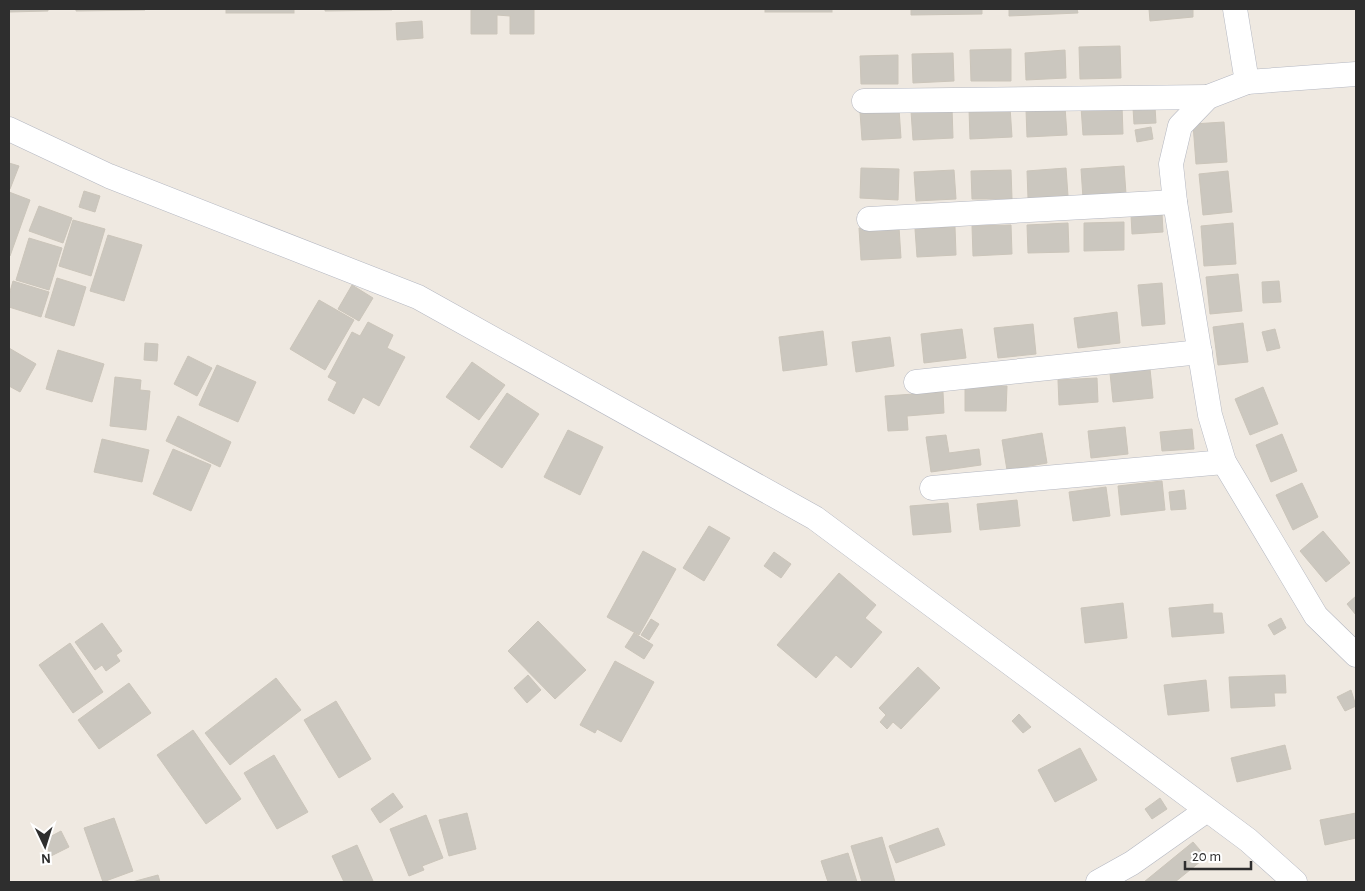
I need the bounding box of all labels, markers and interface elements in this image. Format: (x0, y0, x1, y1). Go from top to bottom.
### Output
north arrow (20, 821, 70, 871)
scale bar (1185, 838, 1251, 870)
text: 20 m (1192, 849, 1221, 864)
text: N (40, 851, 51, 865)

